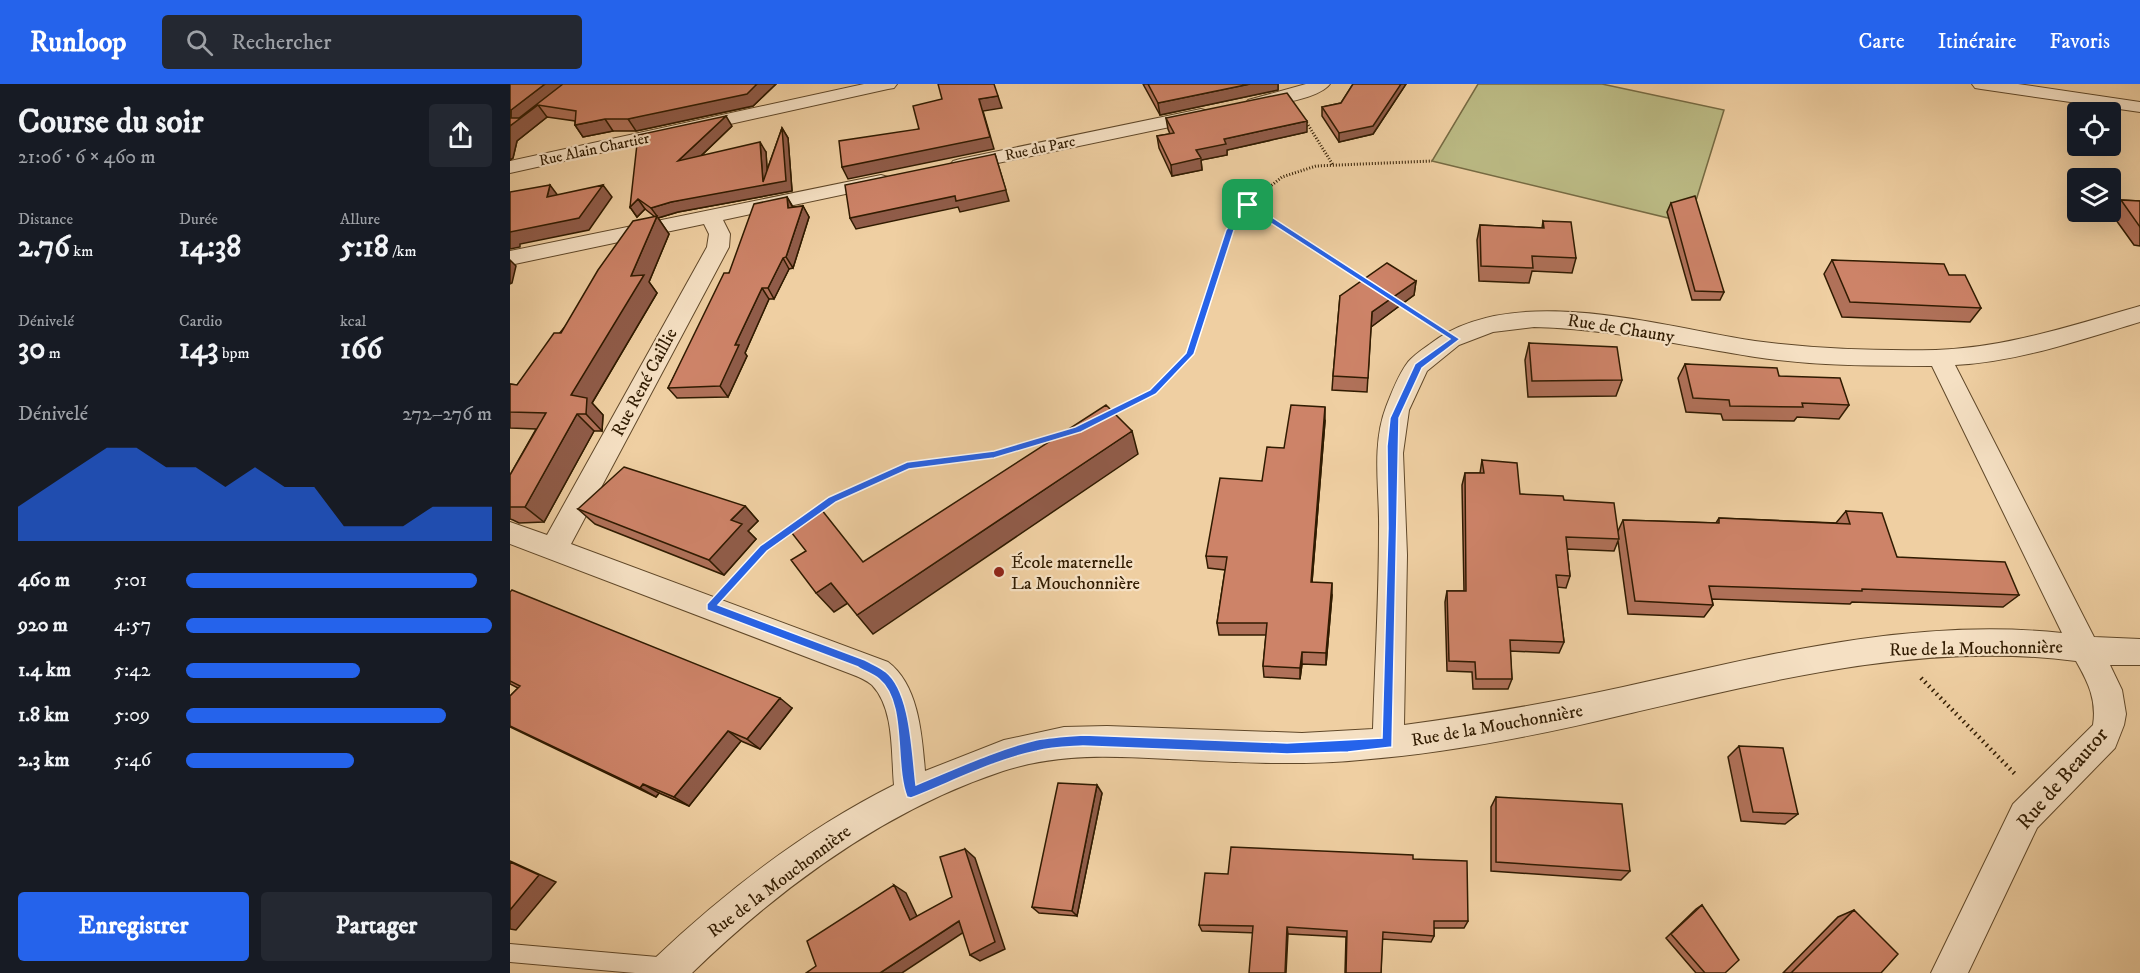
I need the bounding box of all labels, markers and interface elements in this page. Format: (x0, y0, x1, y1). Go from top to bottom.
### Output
search box (162, 15, 582, 69)
text: Runloop (30, 25, 126, 60)
icon: search (183, 26, 216, 59)
text: Rechercher (231, 29, 331, 56)
text: Carte (1859, 29, 1905, 55)
text: Itinéraire (1938, 29, 2016, 55)
text: Favoris (2049, 29, 2110, 55)
text: Course du soir (18, 102, 203, 143)
map controls (2067, 102, 2121, 222)
button: locate (2067, 102, 2121, 156)
button: share (429, 104, 492, 167)
street label: Rue Alain Chartier (537, 128, 651, 170)
street label: Rue du Parc (1003, 132, 1078, 165)
text: 21:06 · 6 × 460 m (18, 145, 155, 170)
button: layers (2067, 168, 2121, 222)
pin (1222, 179, 1273, 230)
icon: arrive (1231, 188, 1264, 221)
text: Distance (18, 209, 73, 229)
text: Durée (179, 209, 218, 229)
text: Allure (340, 209, 380, 229)
text: 2.76 (18, 229, 70, 266)
text: 14:38 (179, 229, 241, 266)
text: 5:18 (340, 229, 389, 266)
text: km (70, 241, 93, 261)
text: /km (389, 241, 417, 261)
street label: Rue de Chauny (1566, 310, 1676, 348)
text: Dénivelé (18, 311, 74, 331)
text: Cardio (179, 311, 222, 331)
text: kcal (340, 311, 366, 331)
street label: Rue René Caillie (607, 325, 683, 440)
text: 30 (18, 331, 45, 368)
text: 143 (179, 331, 218, 368)
text: 166 (340, 331, 382, 368)
text: m (45, 343, 61, 363)
text: bpm (218, 343, 249, 363)
text: Dénivelé (18, 402, 88, 427)
text: 272–276 m (402, 402, 492, 427)
place label: École maternelle La Mouchonnière (1011, 552, 1140, 595)
marker: École maternelle La Mouchonnière (992, 565, 1006, 579)
text: 460 m (18, 568, 70, 593)
text: 5:01 (114, 568, 147, 593)
text: 920 m (18, 613, 68, 638)
text: 4:57 (114, 613, 151, 638)
street label: Rue de la Mouchonnière (1889, 636, 2063, 662)
text: 1.4 km (18, 658, 71, 683)
text: 5:42 (114, 658, 151, 683)
street label: Rue de la Mouchonnière (1410, 700, 1585, 752)
text: 1.8 km (18, 703, 69, 728)
text: 5:09 (114, 703, 150, 728)
street label: Rue de Beautor (2011, 722, 2114, 835)
text: 2.3 km (18, 748, 70, 773)
text: 5:46 (114, 748, 151, 773)
street label: Rue de la Mouchonnière (704, 821, 856, 943)
button: Enregistrer (18, 892, 249, 961)
button: Partager (261, 892, 492, 961)

